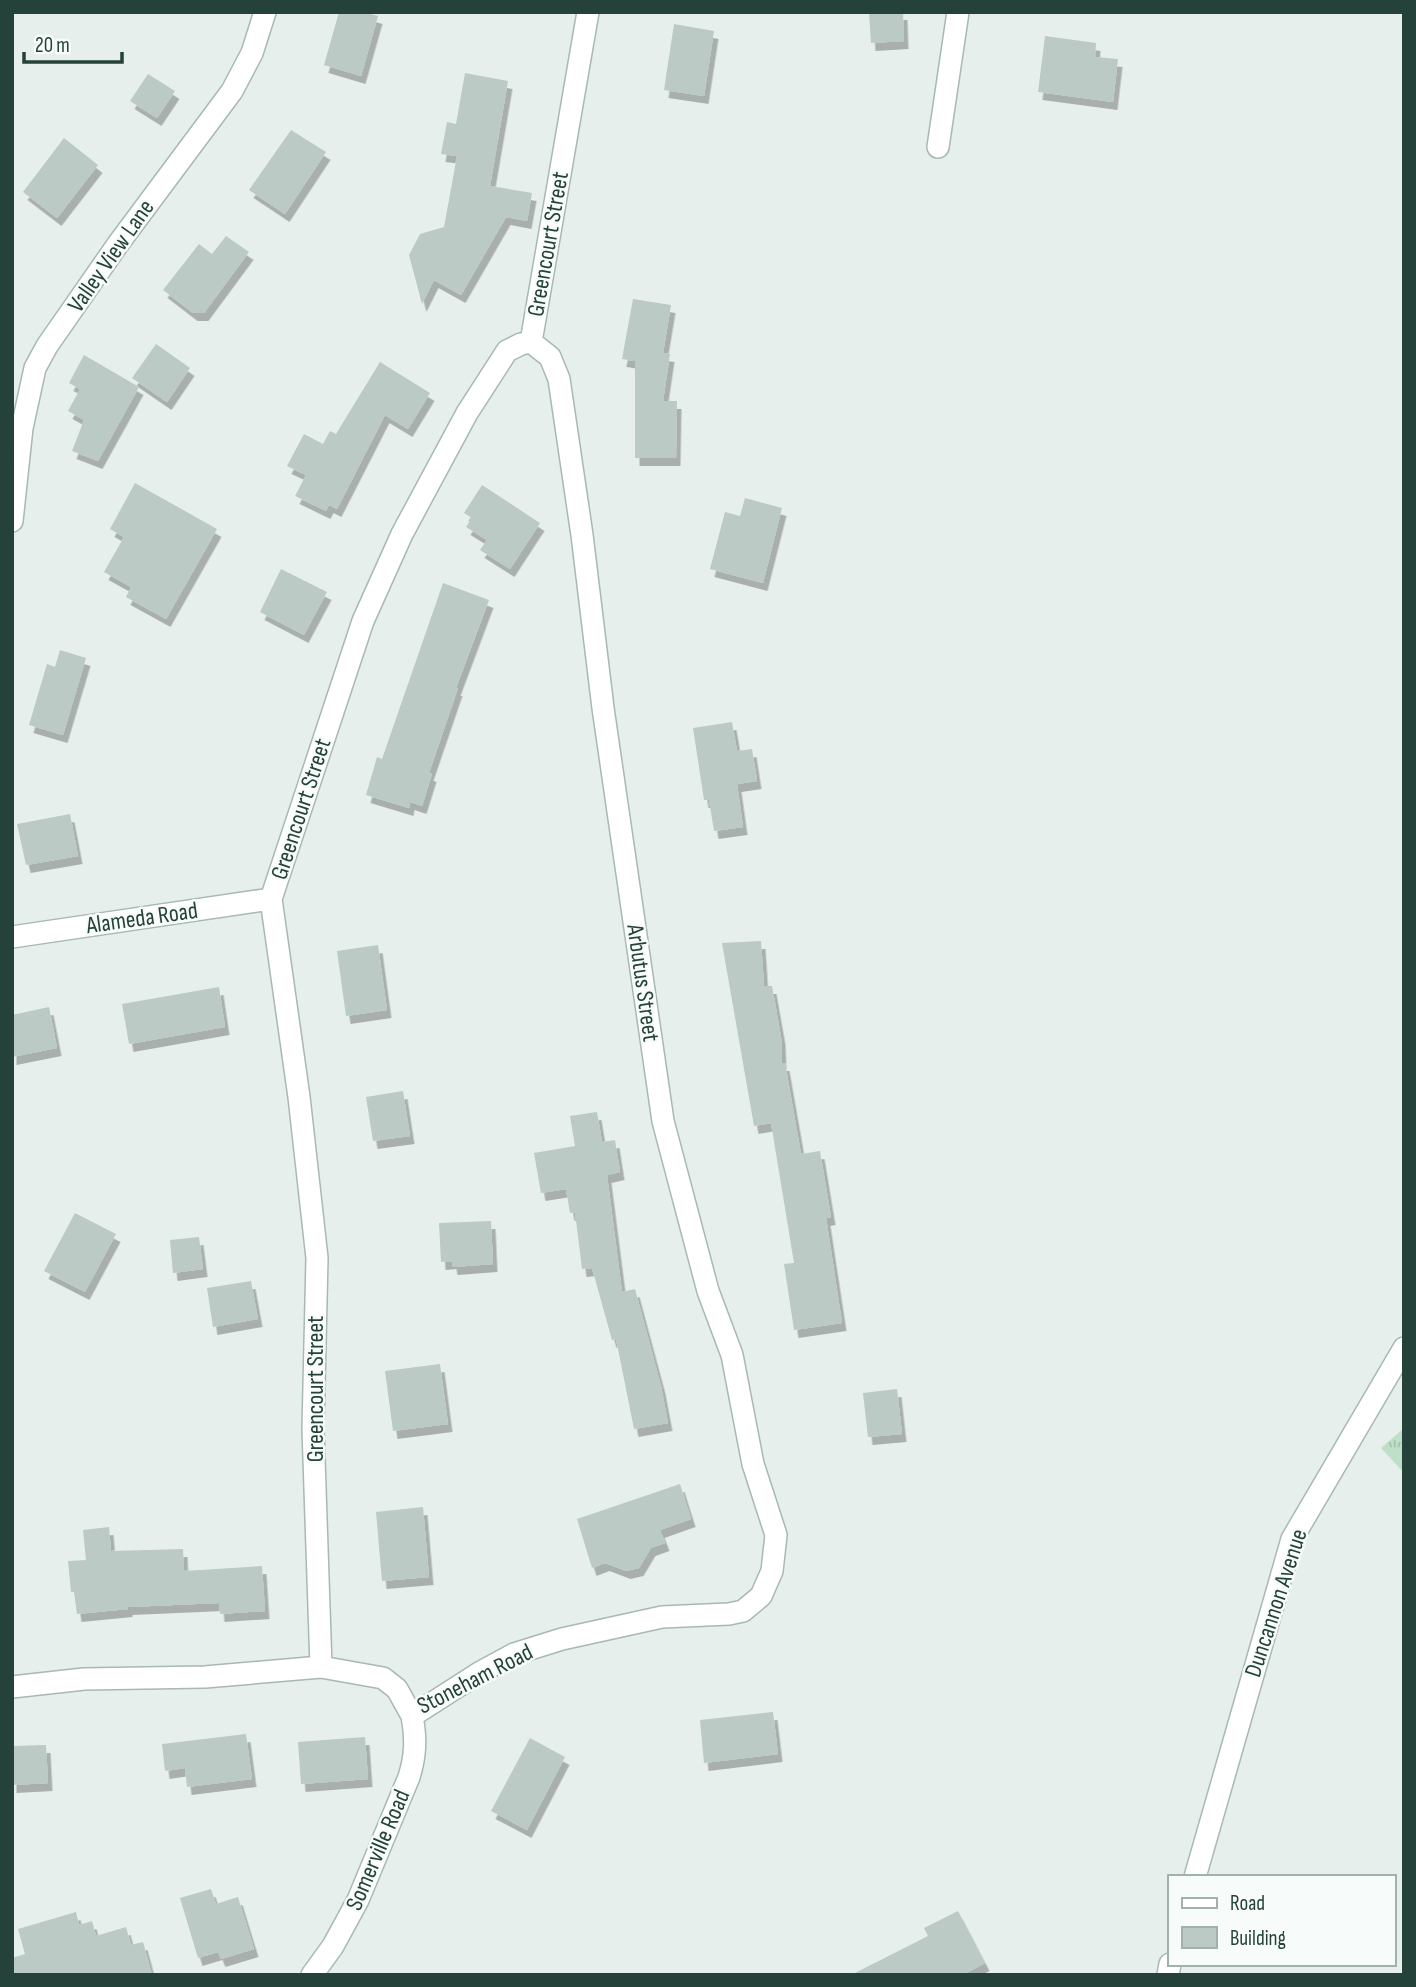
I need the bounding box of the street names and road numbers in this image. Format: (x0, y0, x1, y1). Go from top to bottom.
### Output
street label: Greencourt Street (521, 169, 575, 319)
street label: Valley View Lane (62, 194, 160, 318)
street label: Greencourt Street (265, 735, 337, 883)
street label: Alameda Road (83, 896, 200, 940)
street label: Arbutus Street (620, 922, 666, 1043)
street label: Greencourt Street (301, 1316, 330, 1462)
street label: Duncannon Avenue (1238, 1525, 1314, 1681)
street label: Stoneham Road (412, 1637, 538, 1721)
street label: Somerville Road (340, 1785, 416, 1915)

